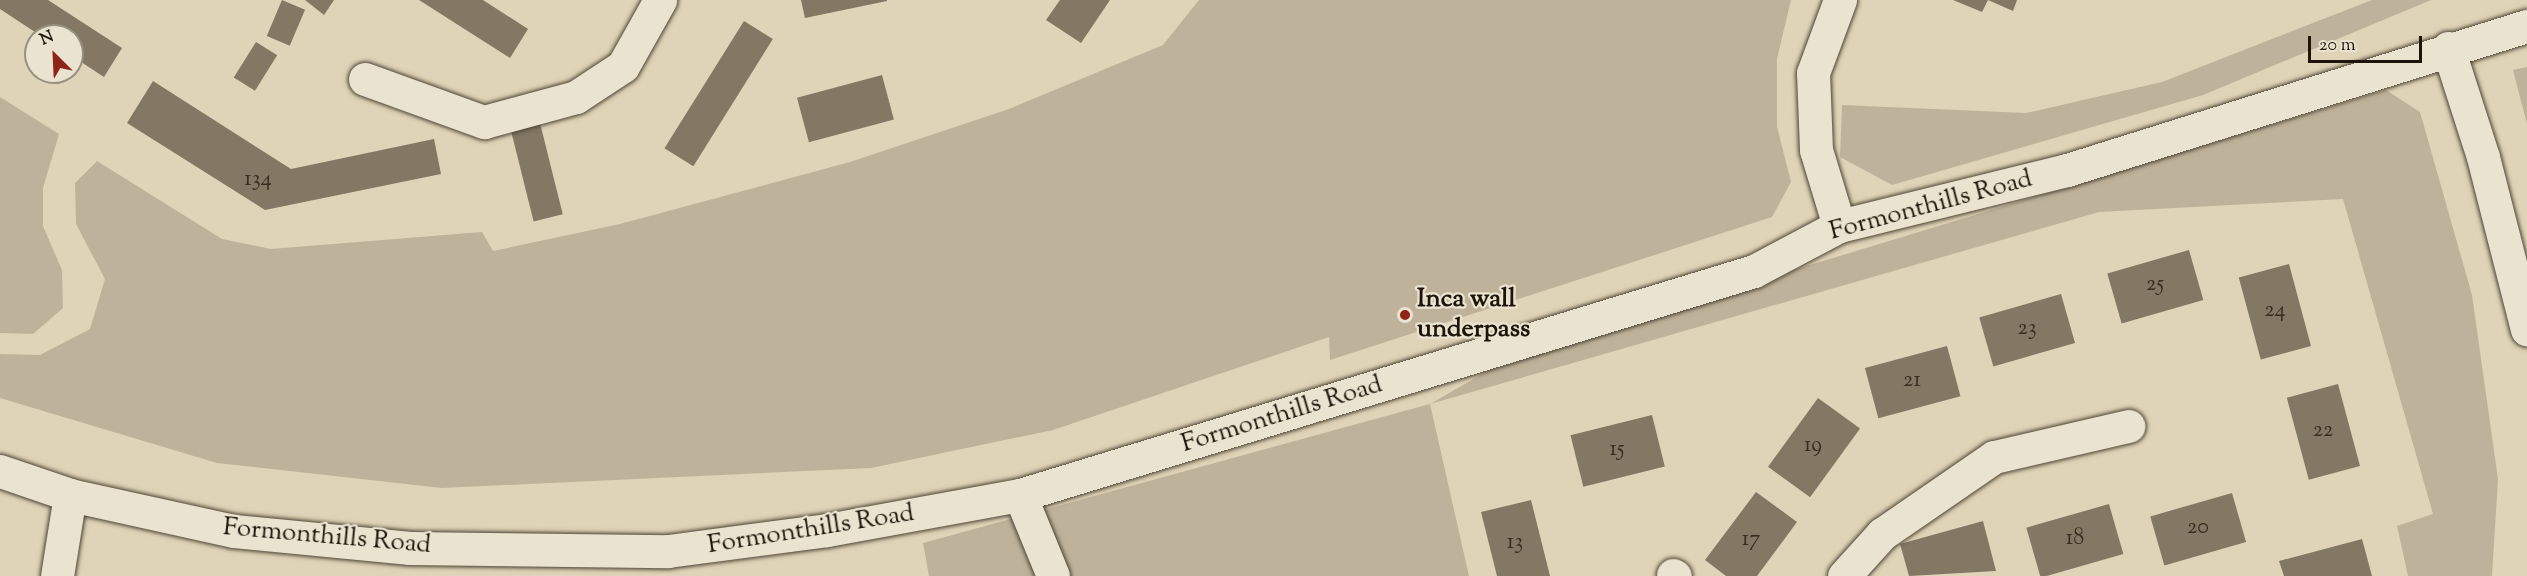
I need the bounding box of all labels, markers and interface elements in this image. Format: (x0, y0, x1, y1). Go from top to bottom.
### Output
north arrow (24, 24, 84, 84)
scale bar (2311, 24, 2425, 62)
text: N (37, 26, 58, 52)
text: 20 m (2319, 33, 2356, 59)
street label: Formonthills Road (1826, 164, 2036, 248)
house number: 134 (244, 168, 272, 194)
house number: 25 (2146, 273, 2164, 299)
place label: Inca wall underpass (1417, 284, 1530, 346)
house number: 24 (2264, 299, 2286, 325)
marker: Inca wall underpass (1398, 308, 1412, 322)
house number: 23 (2017, 317, 2037, 343)
house number: 21 (1903, 369, 1921, 395)
street label: Formonthills Road (1178, 370, 1386, 460)
house number: 22 (2313, 419, 2333, 445)
house number: 19 (1804, 434, 1822, 460)
house number: 15 (1609, 438, 1625, 464)
street label: Formonthills Road (705, 498, 917, 562)
street label: Formonthills Road (222, 512, 432, 562)
house number: 20 (2187, 516, 2209, 542)
house number: 18 (2066, 527, 2084, 553)
house number: 17 (1742, 528, 1760, 554)
house number: 13 (1507, 531, 1523, 557)

